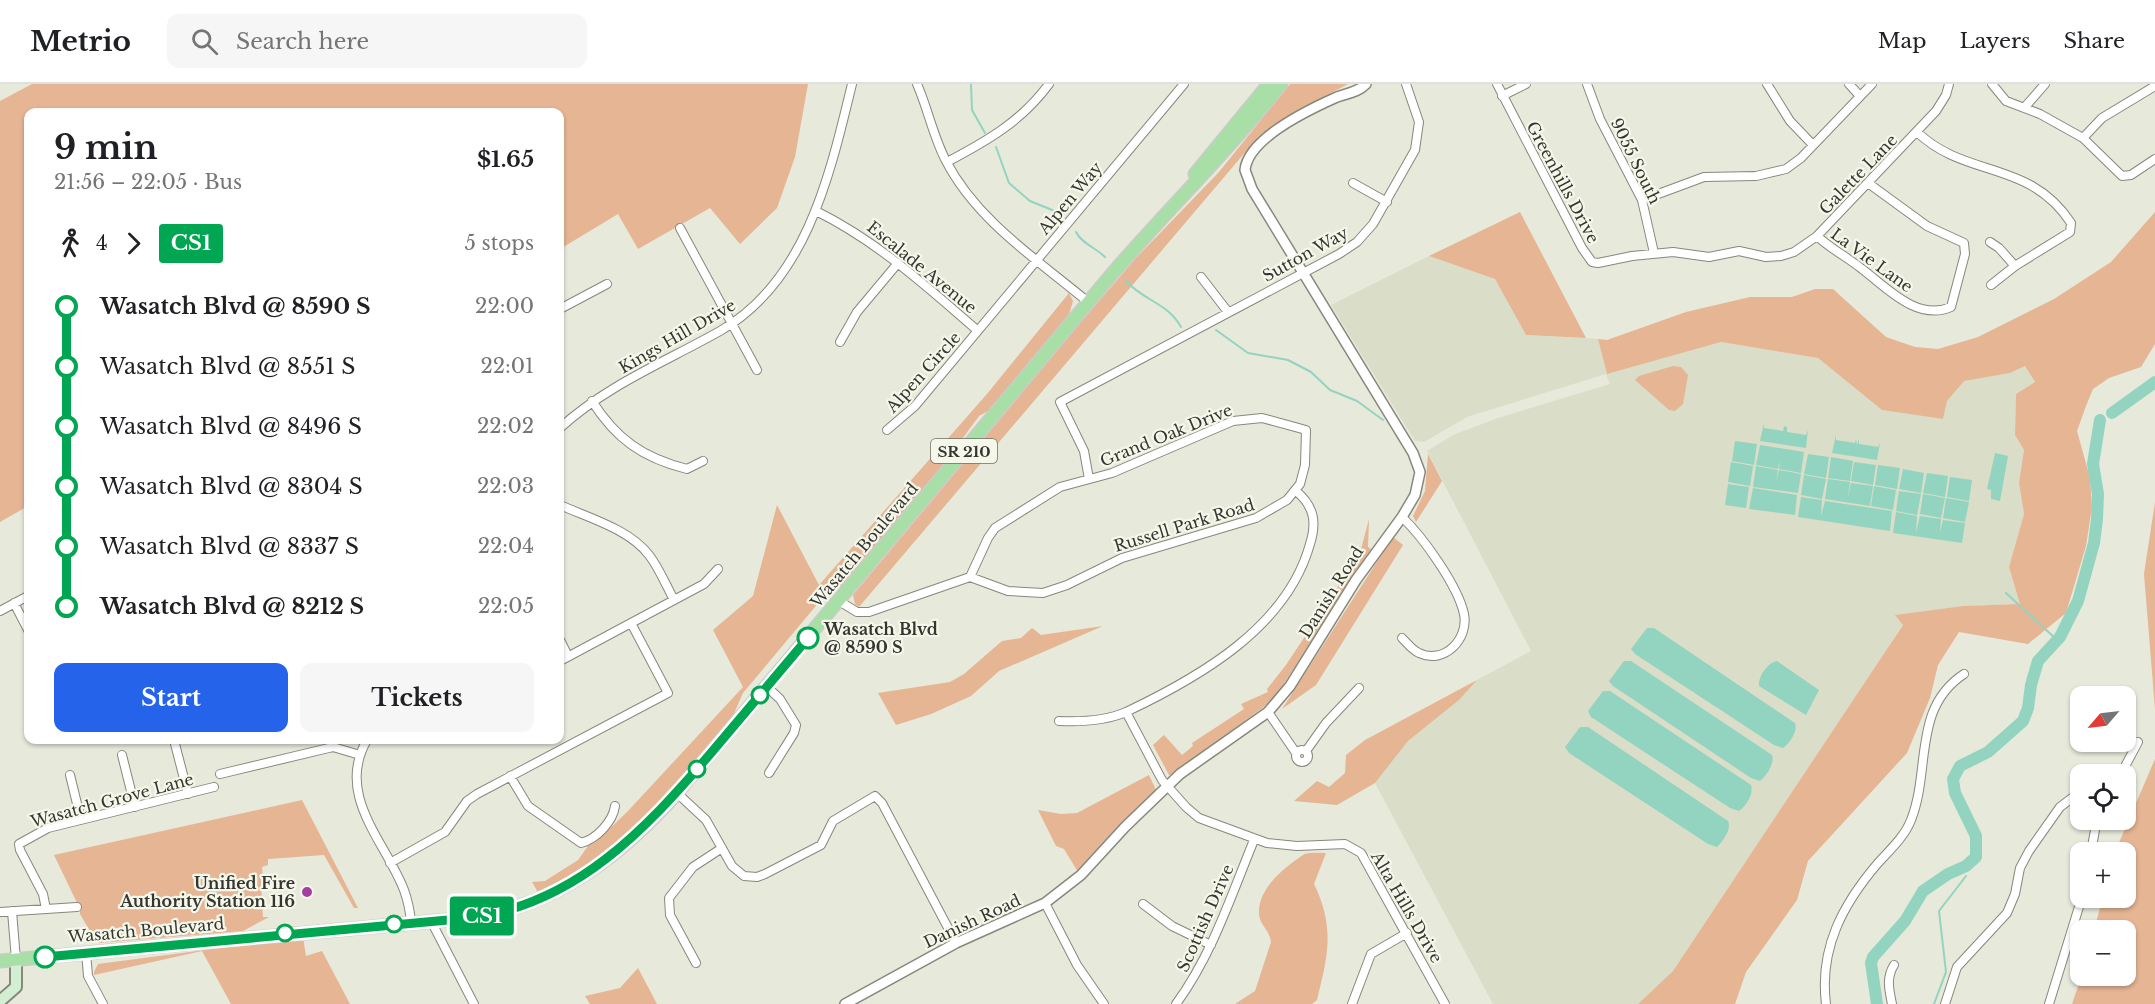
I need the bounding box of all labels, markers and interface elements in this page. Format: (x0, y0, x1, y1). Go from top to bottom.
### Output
search box (167, 14, 587, 68)
text: Metrio (30, 24, 131, 59)
icon: search (188, 25, 221, 58)
text: Search here (236, 28, 369, 55)
text: Map (1878, 28, 1927, 54)
text: Layers (1960, 28, 2031, 54)
text: Share (2064, 28, 2125, 54)
street label: 9055 South (1607, 115, 1665, 207)
street label: Greenhills Drive (1522, 118, 1604, 246)
text: 9 min (54, 127, 157, 168)
street label: Galette Lane (1815, 130, 1901, 218)
text: $1.65 (477, 146, 534, 173)
street label: Alpen Way (1033, 157, 1107, 239)
text: 21:56 – 22:05 · Bus (54, 170, 242, 194)
street label: Escalade Avenue (863, 217, 981, 317)
street label: Sutton Way (1259, 222, 1352, 286)
street label: La Vie Lane (1827, 224, 1917, 296)
icon: walk (54, 227, 87, 260)
icon: forward (117, 227, 150, 260)
text: CS1 (171, 230, 211, 256)
text: 4 (96, 231, 108, 255)
text: 5 stops (465, 231, 534, 255)
text: Wasatch Blvd @ 8590 S (100, 293, 371, 320)
text: 22:00 (475, 294, 534, 318)
street label: Kings Hill Drive (615, 294, 739, 378)
street label: Alpen Circle (881, 327, 965, 417)
text: Wasatch Blvd @ 8551 S (100, 353, 356, 380)
text: 22:01 (480, 354, 534, 378)
street label: Grand Oak Drive (1097, 399, 1235, 471)
text: Wasatch Blvd @ 8496 S (100, 413, 362, 440)
text: 22:02 (477, 414, 534, 438)
road number: SR 210 (931, 439, 997, 463)
text: Wasatch Blvd @ 8304 S (100, 473, 363, 500)
text: 22:03 (477, 474, 534, 498)
street label: Wasatch Boulevard (805, 478, 922, 612)
street label: Russell Park Road (1111, 494, 1257, 556)
text: Wasatch Blvd @ 8337 S (100, 533, 359, 560)
text: 22:04 (478, 534, 534, 558)
street label: Danish Road (1295, 542, 1367, 642)
text: Wasatch Blvd @ 8212 S (100, 593, 364, 620)
text: 22:05 (478, 594, 534, 618)
place label: Wasatch Blvd @ 8590 S (823, 619, 938, 657)
marker: Wasatch Blvd @ 8590 S (797, 627, 819, 649)
button: Start (54, 663, 288, 732)
button: Tickets (300, 663, 534, 732)
unlabelled marker (751, 686, 769, 704)
north arrow (2070, 686, 2136, 752)
map controls (2070, 686, 2136, 986)
unlabelled marker (688, 760, 706, 778)
button: locate (2070, 764, 2136, 830)
street label: Wasatch Grove Lane (27, 769, 196, 832)
button: + (2070, 842, 2136, 908)
street label: Alta Hills Drive (1367, 847, 1447, 966)
street label: Scottish Drive (1172, 861, 1238, 975)
place label: Unified Fire Authority Station 116 (119, 873, 295, 911)
marker: Unified Fire Authority Station 116 (300, 885, 314, 899)
street label: Danish Road (920, 890, 1024, 952)
line badge: CS1 (448, 896, 516, 936)
text: CS1 (462, 903, 502, 929)
street label: Wasatch Boulevard (66, 913, 225, 947)
unlabelled marker (385, 915, 403, 933)
button: − (2070, 920, 2136, 986)
unlabelled marker (276, 924, 294, 942)
unlabelled marker (34, 946, 56, 968)

